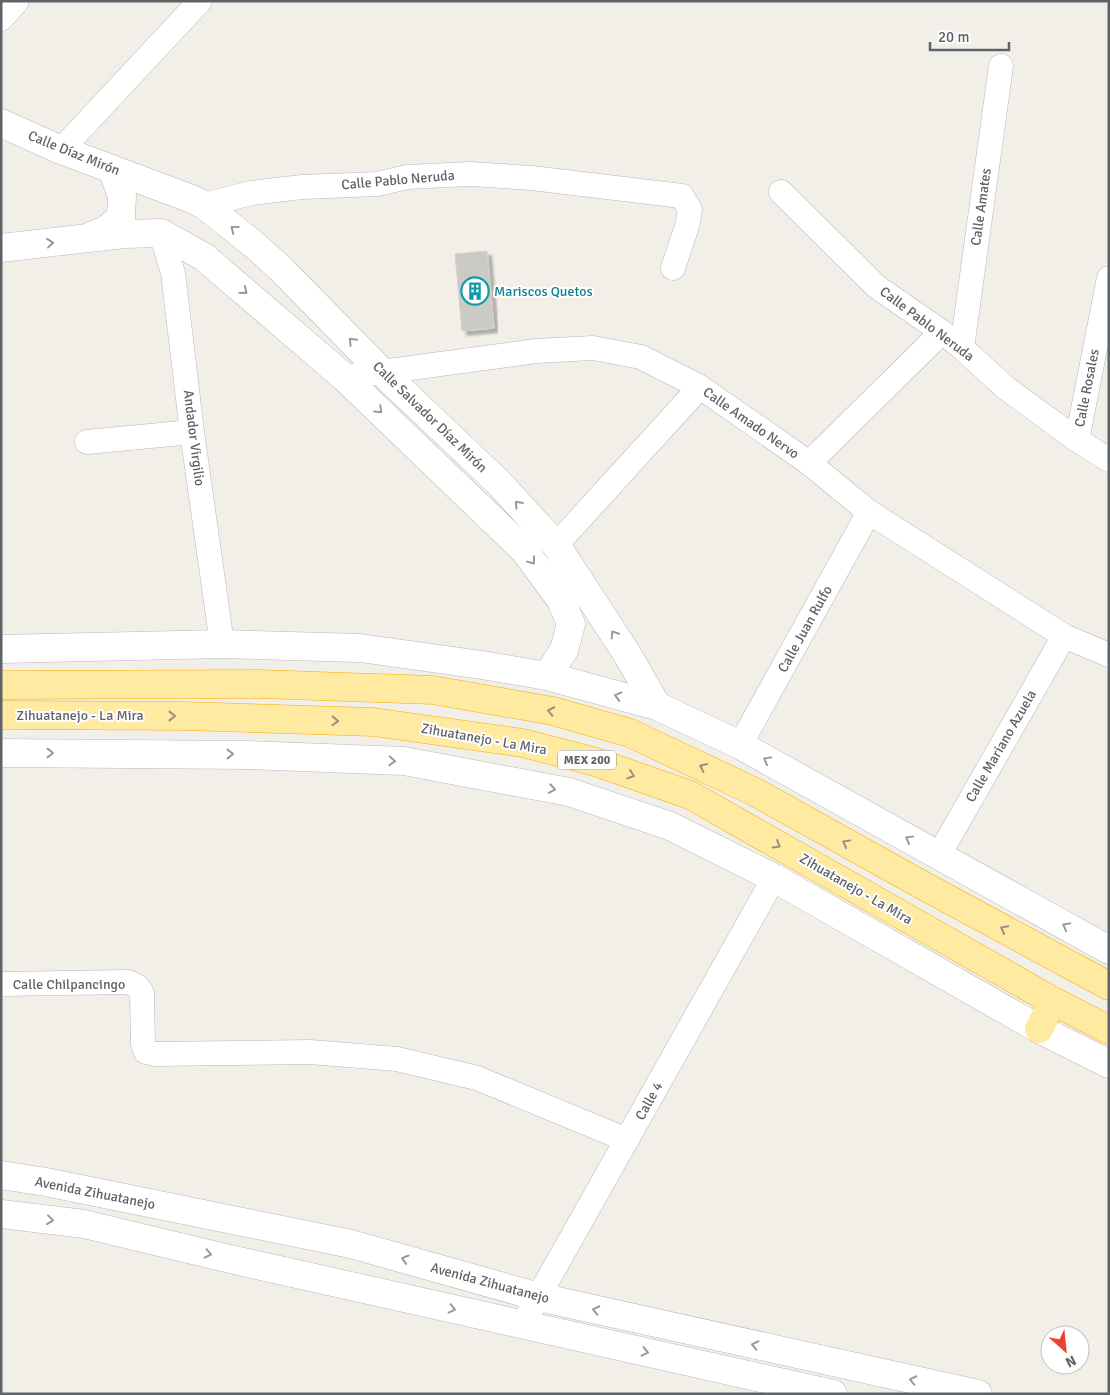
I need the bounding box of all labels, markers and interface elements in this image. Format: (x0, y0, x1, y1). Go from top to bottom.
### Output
scale bar (930, 20, 1009, 52)
text: 20 m (938, 28, 969, 46)
street label: Calle Díaz Mirón (26, 127, 122, 179)
street label: Calle Pablo Neruda (341, 167, 455, 193)
street label: Calle Amates (967, 167, 995, 247)
one-way arrow (231, 226, 240, 235)
one-way arrow (46, 238, 54, 249)
building icon: Mariscos Quetos (460, 276, 490, 306)
place label: Mariscos Quetos (494, 283, 593, 300)
street label: Calle Pablo Neruda (876, 283, 978, 365)
one-way arrow (238, 286, 247, 294)
one-way arrow (349, 338, 358, 347)
street label: Calle Rosales (1071, 347, 1103, 429)
street label: Calle Salvador Díaz Mirón (369, 358, 491, 476)
street label: Calle Amado Nervo (700, 383, 802, 463)
street label: Andador Virgilio (180, 389, 208, 487)
one-way arrow (373, 404, 382, 413)
one-way arrow (515, 500, 524, 509)
one-way arrow (526, 555, 535, 565)
street label: Calle Juan Rulfo (774, 583, 836, 675)
one-way arrow (611, 630, 620, 640)
street label: Calle Mariano Azuela (962, 687, 1040, 805)
one-way arrow (615, 691, 623, 701)
one-way arrow (546, 706, 555, 717)
street label: Zihuatanejo - La Mira (16, 707, 144, 724)
one-way arrow (169, 711, 177, 721)
one-way arrow (331, 715, 339, 726)
street label: Zihuatanejo - La Mira (420, 720, 548, 758)
one-way arrow (46, 748, 54, 758)
one-way arrow (226, 749, 234, 760)
road number: MEX 200 (558, 750, 616, 770)
one-way arrow (389, 756, 397, 766)
one-way arrow (763, 756, 772, 766)
one-way arrow (699, 763, 708, 773)
one-way arrow (627, 769, 635, 779)
one-way arrow (548, 783, 557, 793)
one-way arrow (905, 835, 914, 845)
one-way arrow (772, 838, 781, 848)
one-way arrow (843, 839, 852, 849)
street label: Zihuatanejo - La Mira (797, 850, 915, 928)
one-way arrow (1063, 923, 1072, 933)
one-way arrow (1001, 925, 1010, 935)
street label: Calle Chilpancingo (13, 976, 125, 993)
street label: Calle 4 (632, 1079, 667, 1123)
street label: Avenida Zihuatanejo (33, 1173, 157, 1213)
one-way arrow (46, 1214, 54, 1225)
one-way arrow (204, 1248, 213, 1259)
one-way arrow (401, 1255, 410, 1265)
street label: Avenida Zihuatanejo (429, 1259, 551, 1307)
one-way arrow (448, 1303, 457, 1314)
one-way arrow (591, 1305, 600, 1316)
north arrow (1040, 1325, 1090, 1375)
one-way arrow (750, 1340, 759, 1351)
one-way arrow (641, 1346, 650, 1357)
text: N (1062, 1351, 1079, 1371)
one-way arrow (909, 1375, 918, 1385)

